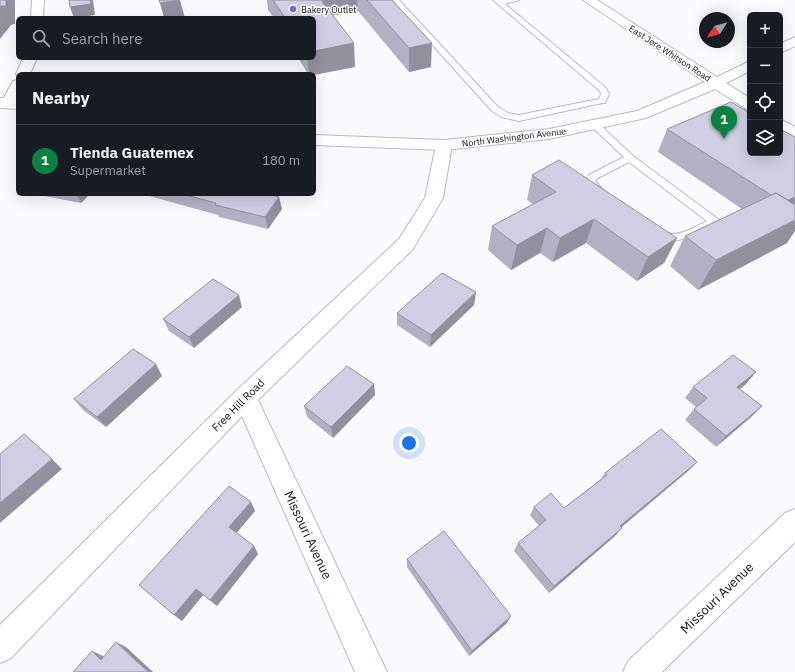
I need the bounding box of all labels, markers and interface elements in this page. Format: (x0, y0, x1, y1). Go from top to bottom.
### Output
marker: Bakery Outlet (288, 4, 298, 14)
place label: Bakery Outlet (301, 4, 356, 15)
north arrow (699, 12, 735, 48)
map controls (747, 12, 783, 156)
button: + (747, 12, 783, 48)
search box (16, 16, 316, 60)
street label: East Jere Whitson Road (627, 22, 713, 84)
icon: search (30, 27, 52, 49)
text: Search here (62, 29, 142, 48)
button: − (747, 48, 783, 84)
button: locate (747, 84, 783, 120)
text: Nearby (32, 87, 90, 109)
pin: 1 (711, 106, 737, 139)
button: layers (747, 120, 783, 156)
street label: North Washington Avenue (461, 125, 567, 149)
text: Tienda Guatemex (70, 143, 194, 162)
text: 1 (41, 152, 49, 169)
text: 180 m (262, 152, 300, 169)
text: Supermarket (70, 162, 146, 179)
street label: Free Hill Road (209, 376, 267, 434)
your location (399, 433, 419, 453)
street label: Missouri Avenue (280, 488, 336, 582)
street label: Missouri Avenue (677, 559, 757, 637)

